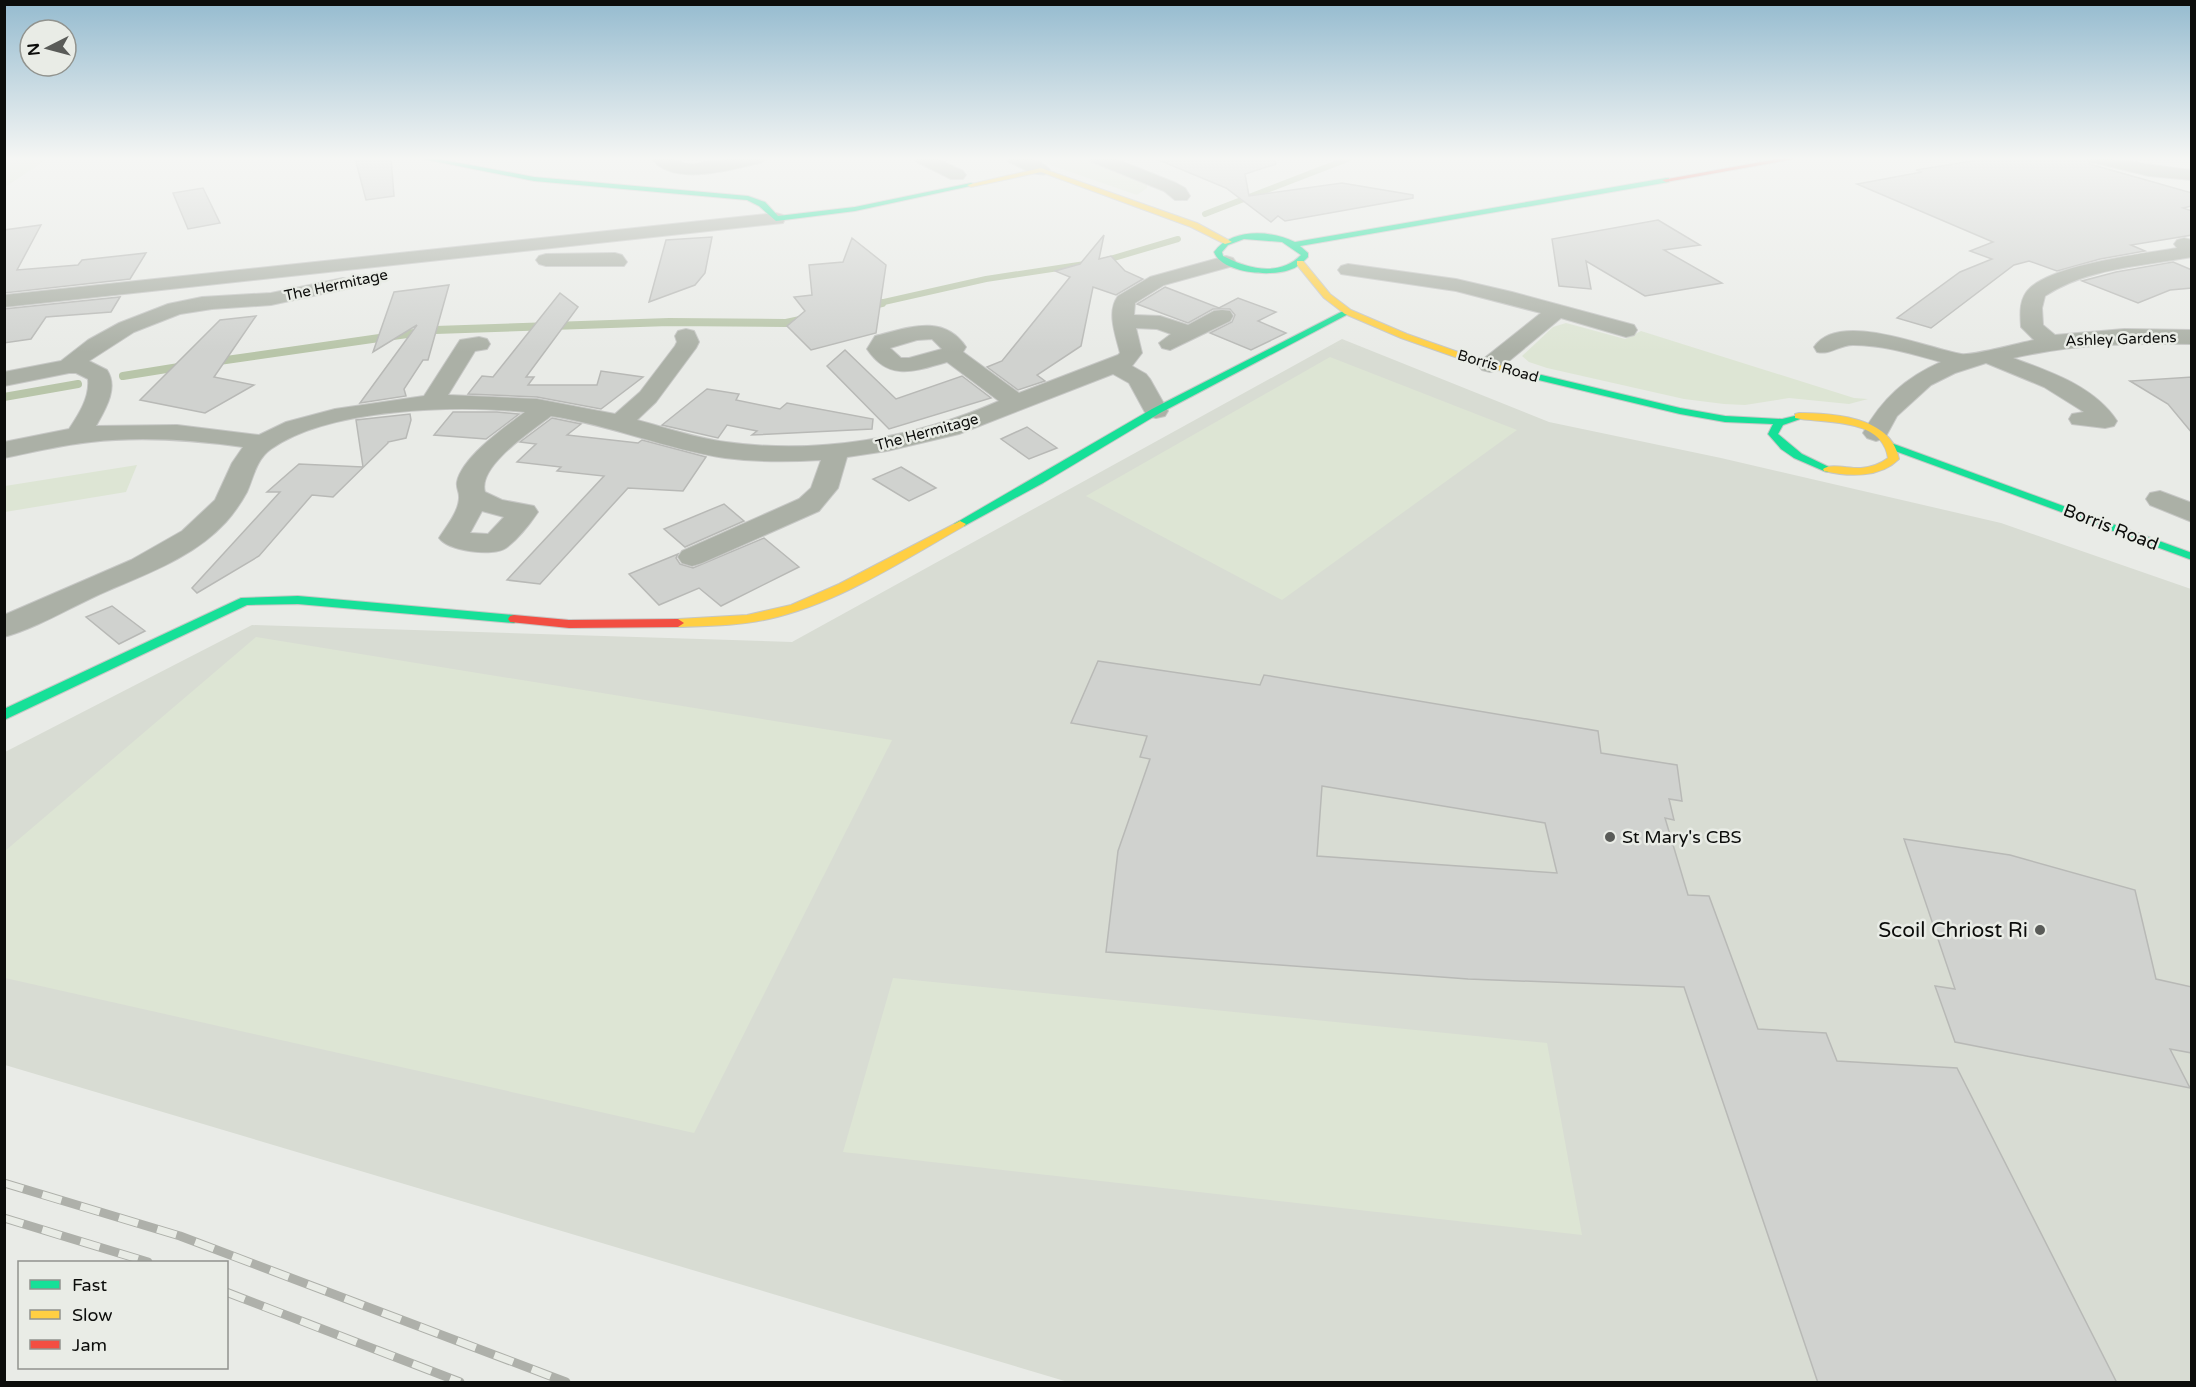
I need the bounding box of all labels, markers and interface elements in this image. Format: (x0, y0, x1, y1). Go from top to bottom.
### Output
north arrow (18, 18, 78, 78)
text: N (23, 42, 45, 57)
street label: The Hermitage (283, 265, 389, 305)
street label: Ashley Gardens (2065, 328, 2177, 350)
street label: Borris Road (1455, 346, 1541, 386)
street label: The Hermitage (874, 410, 980, 454)
street label: Borris Road (2060, 499, 2162, 555)
place label: St Mary's CBS (1622, 826, 1742, 848)
marker: St Mary's CBS (1603, 830, 1617, 844)
place label: Scoil Chriost Ri (1878, 918, 2028, 943)
marker: Scoil Chriost Ri (2033, 923, 2047, 937)
legend (18, 1261, 228, 1369)
text: Fast (72, 1274, 107, 1296)
text: Slow (72, 1304, 113, 1326)
text: Jam (72, 1334, 107, 1356)

